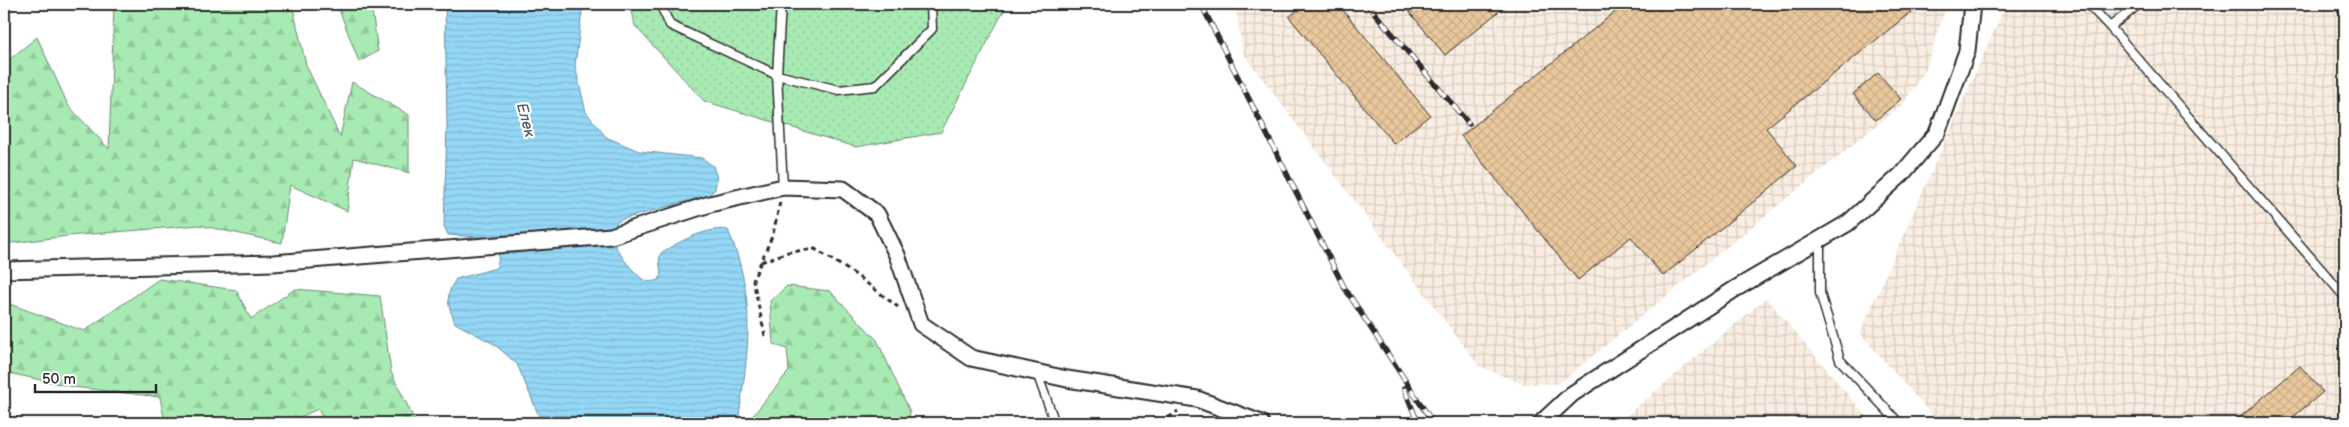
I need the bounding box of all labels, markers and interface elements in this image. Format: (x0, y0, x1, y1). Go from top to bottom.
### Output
water label: Елек (512, 101, 539, 140)
scale bar (35, 362, 156, 394)
text: 50 m (42, 370, 76, 389)

